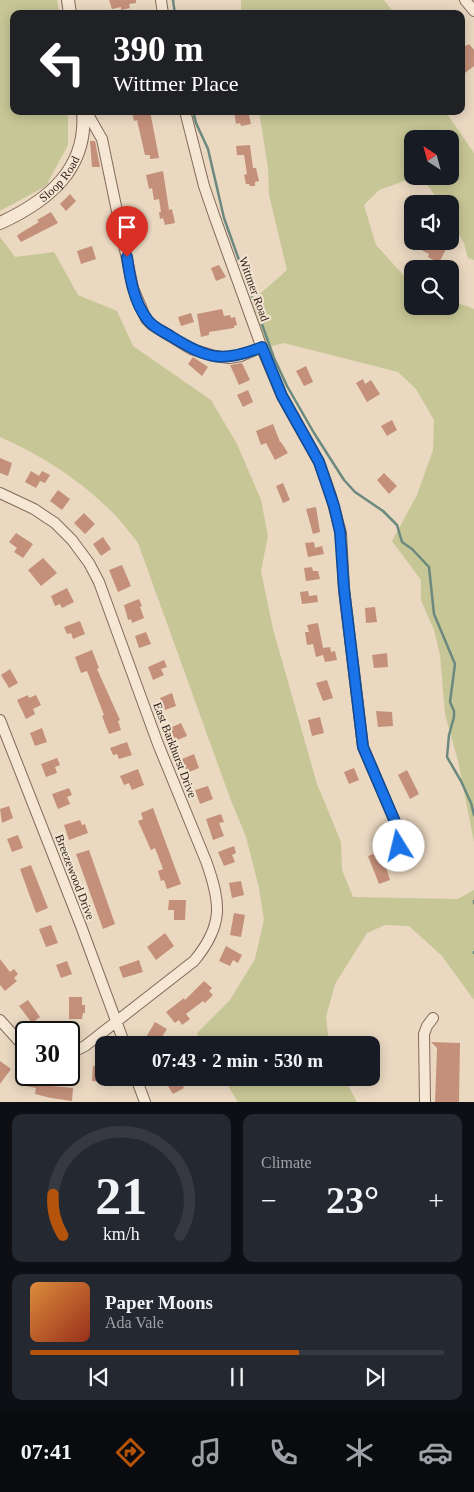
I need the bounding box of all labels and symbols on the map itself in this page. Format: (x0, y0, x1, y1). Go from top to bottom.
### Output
north arrow (404, 130, 459, 185)
street label: Sloop Road (36, 154, 83, 205)
pin (106, 206, 148, 257)
street label: Wittmer Road (236, 255, 272, 323)
street label: East Barkhurst Drive (150, 700, 200, 800)
position arrow (372, 819, 424, 871)
street label: Breezewood Drive (52, 832, 98, 922)
speed limit sign: 30 (15, 1021, 80, 1086)

